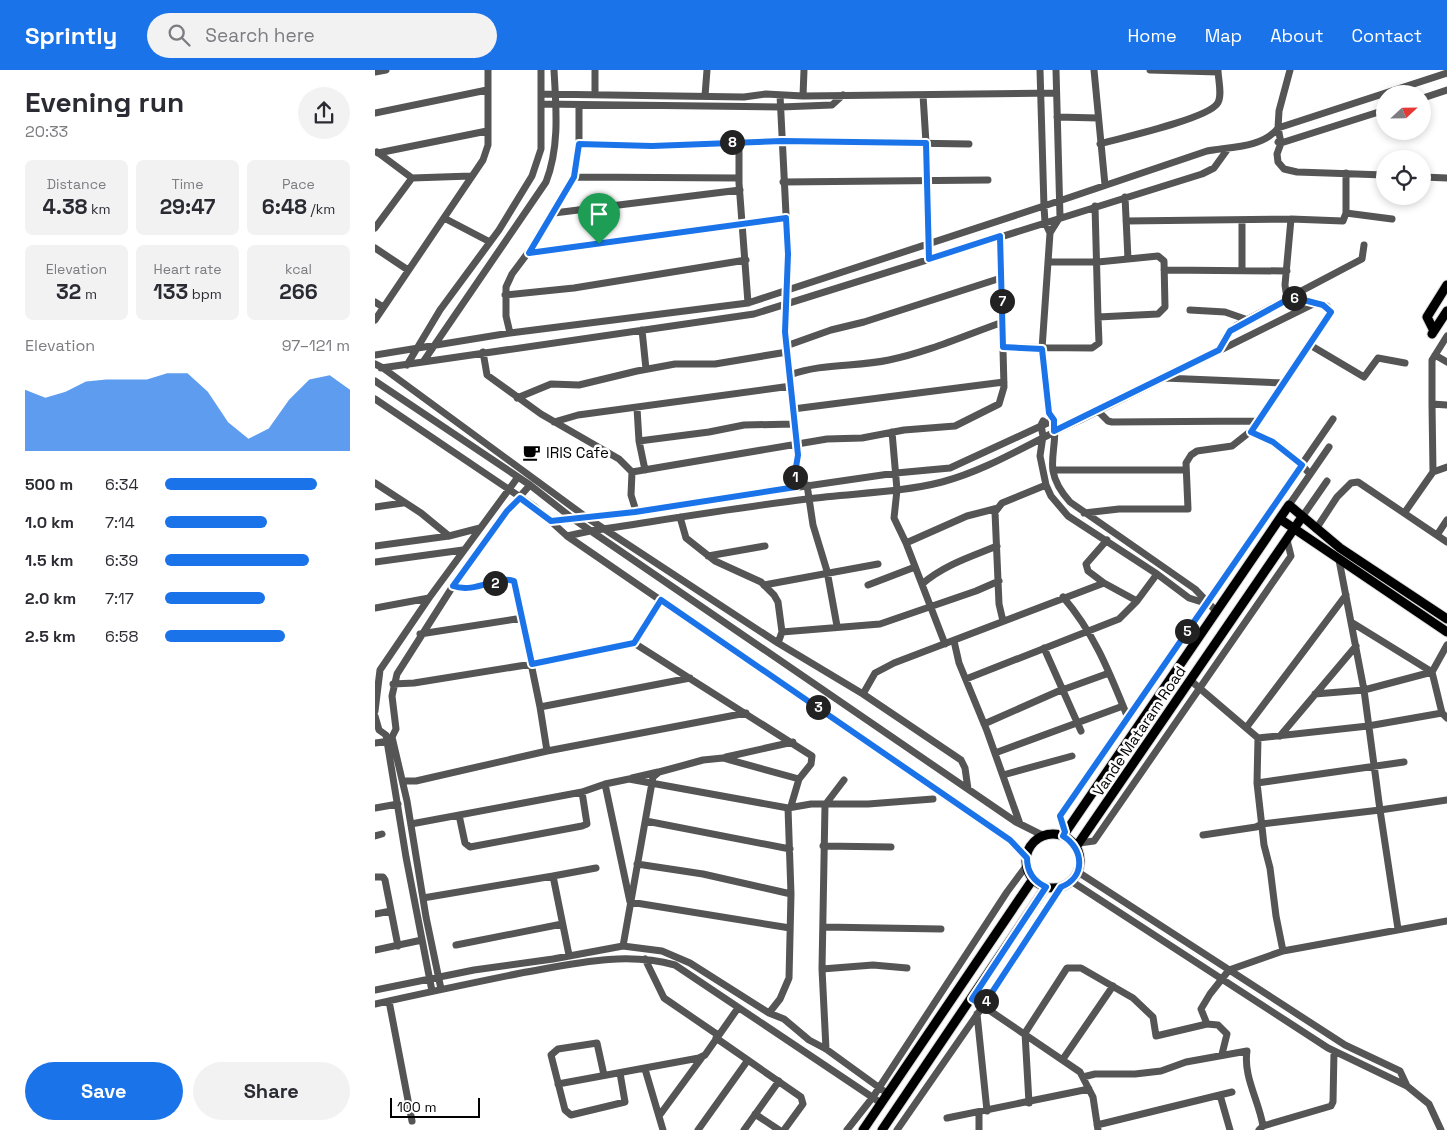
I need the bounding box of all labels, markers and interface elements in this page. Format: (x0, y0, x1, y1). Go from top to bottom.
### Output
search box (147, 13, 497, 58)
text: Sprintly (25, 20, 117, 51)
icon: search (165, 21, 193, 49)
text: Search here (205, 23, 315, 48)
text: Home (1128, 24, 1177, 47)
text: Map (1205, 24, 1242, 47)
text: About (1270, 24, 1324, 47)
text: Contact (1352, 24, 1422, 47)
text: Evening run (25, 84, 184, 120)
north arrow (1376, 85, 1431, 140)
map controls (1376, 85, 1431, 205)
button: share (298, 87, 350, 139)
text: 20:33 (25, 121, 68, 142)
pin: 8 (719, 130, 745, 154)
text: 8 (728, 133, 737, 151)
button: locate (1376, 150, 1431, 205)
text: Distance (47, 175, 106, 193)
text: Time (172, 175, 203, 193)
text: Pace (282, 175, 315, 193)
text: 4.38 (42, 193, 87, 220)
text: 29:47 (160, 193, 215, 220)
text: 6:48 (262, 193, 307, 220)
pin (578, 193, 620, 244)
text: km (87, 200, 111, 218)
text: /km (307, 200, 335, 218)
icon: arrive (585, 200, 613, 228)
text: Elevation (46, 260, 107, 278)
text: Heart rate (154, 260, 221, 278)
text: kcal (285, 260, 312, 278)
text: 32 (56, 278, 81, 305)
text: 133 (153, 278, 188, 305)
text: 266 (279, 278, 318, 305)
text: m (81, 285, 97, 303)
text: bpm (188, 285, 222, 303)
pin: 6 (1281, 286, 1307, 310)
pin: 7 (989, 288, 1015, 314)
text: 6 (1290, 289, 1299, 307)
text: 7 (999, 292, 1006, 310)
text: Elevation (25, 335, 95, 356)
text: 97–121 m (282, 335, 350, 356)
cafe icon: IRIS Cafe (522, 442, 542, 462)
place label: IRIS Cafe (546, 443, 609, 462)
pin: 1 (783, 464, 807, 490)
text: 1 (792, 468, 799, 486)
text: 500 m (25, 474, 73, 495)
text: 6:34 (105, 474, 139, 495)
text: 1.0 km (25, 512, 74, 533)
text: 7:14 (105, 512, 135, 533)
text: 1.5 km (25, 550, 73, 571)
text: 6:39 (105, 550, 138, 571)
pin: 2 (483, 570, 507, 596)
text: 2 (491, 574, 500, 592)
text: 2.0 km (25, 588, 76, 609)
text: 7:17 (105, 588, 134, 609)
pin: 5 (1175, 618, 1199, 644)
text: 5 (1183, 622, 1192, 640)
text: 2.5 km (25, 626, 76, 647)
text: 6:58 (105, 626, 138, 647)
street label: Vande Mataram Road (1088, 662, 1190, 800)
pin: 3 (805, 694, 831, 720)
text: 3 (814, 698, 823, 716)
pin: 4 (973, 988, 999, 1014)
text: 4 (982, 992, 991, 1010)
button: Save (25, 1062, 183, 1120)
button: Share (193, 1062, 350, 1120)
scale bar (390, 1095, 480, 1118)
text: 100 m (397, 1098, 436, 1116)

